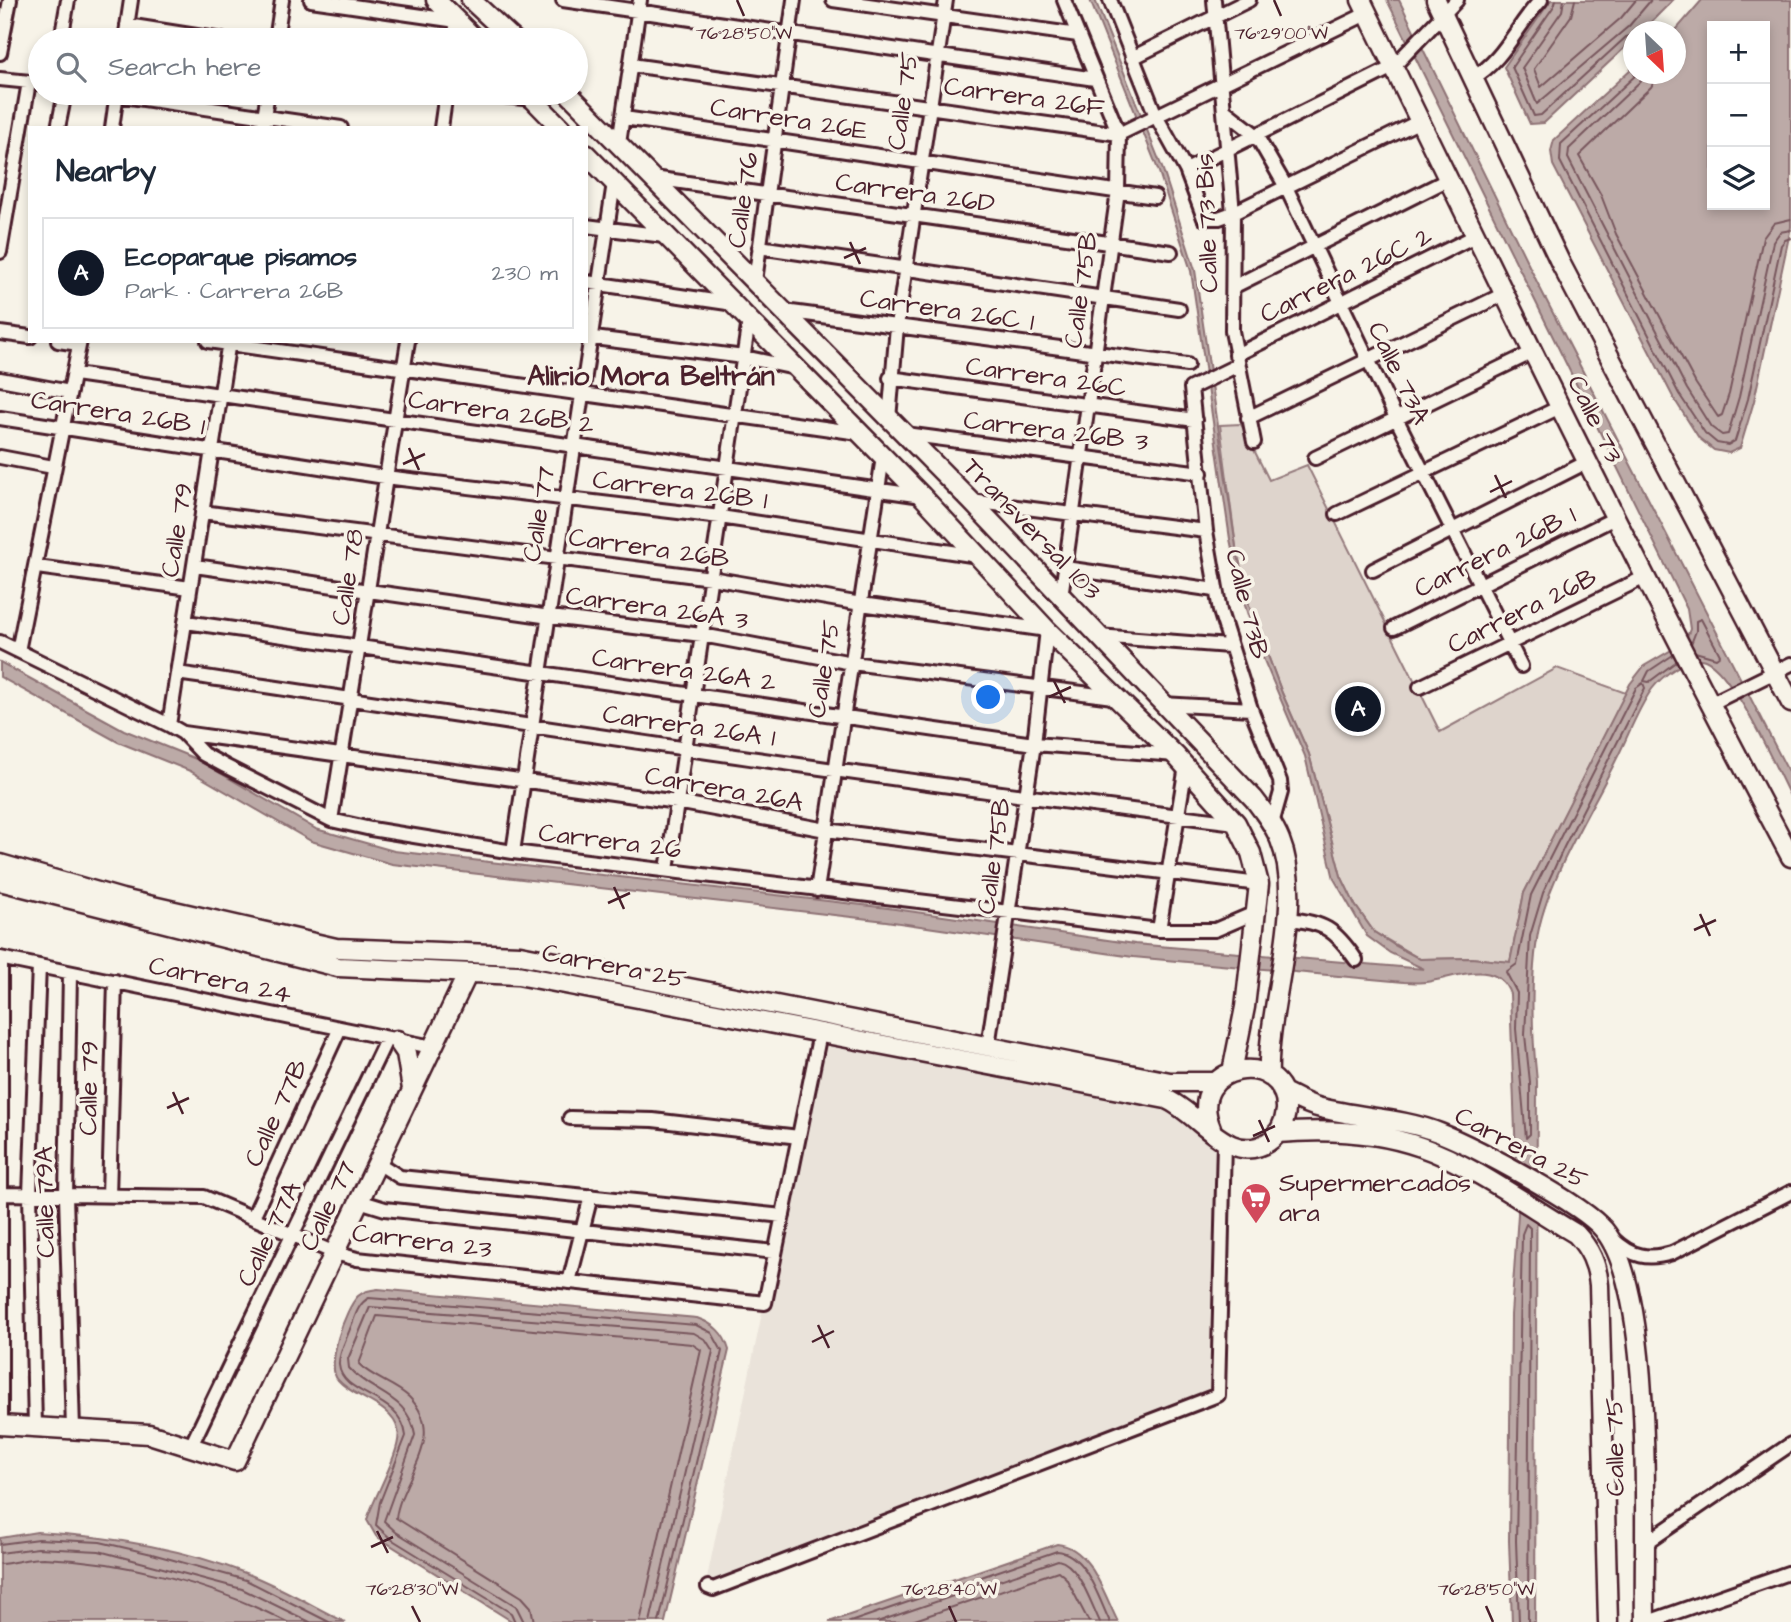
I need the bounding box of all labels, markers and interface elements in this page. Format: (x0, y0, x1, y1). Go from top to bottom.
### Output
text: 76°28'50"W (696, 21, 792, 46)
text: 76°29'00"W (1234, 21, 1328, 46)
north arrow (1623, 21, 1686, 84)
map controls (1707, 21, 1770, 210)
button: + (1707, 21, 1770, 84)
search box (28, 28, 588, 105)
icon: search (52, 48, 90, 86)
text: Search here (108, 49, 261, 85)
street label: Calle 75 (878, 50, 928, 152)
street label: Carrera 26F (941, 68, 1107, 126)
button: − (1707, 84, 1770, 147)
street label: Carrera 26E (708, 89, 870, 149)
button: layers (1707, 147, 1770, 210)
street label: Calle 76 (718, 150, 768, 250)
text: Nearby (56, 151, 156, 193)
street label: Calle 73 Bis (1187, 153, 1227, 293)
street label: Carrera 26D (833, 164, 997, 222)
street label: Carrera 26C 2 (1254, 218, 1438, 332)
street label: Calle 75B (1055, 229, 1107, 351)
text: Ecoparque pisamos (125, 239, 357, 275)
text: A (74, 257, 88, 289)
text: 230 m (492, 257, 558, 289)
text: Park · Carrera 26B (125, 275, 343, 307)
street label: Carrera 26C 1 (857, 280, 1037, 340)
street label: Calle 73A (1359, 316, 1439, 431)
street label: Carrera 26C (963, 348, 1129, 406)
district label: Alirio Mora Beltrán (527, 357, 775, 396)
street label: Calle 73 (1558, 369, 1632, 469)
street label: Carrera 26B 1 (28, 381, 208, 445)
street label: Carrera 26B 2 (406, 381, 596, 443)
street label: Carrera 26B 3 (962, 402, 1150, 460)
street label: Transversal 103 (955, 450, 1109, 608)
street label: Carrera 26B 1 (591, 461, 769, 519)
street label: Calle 77 (514, 464, 564, 564)
street label: Calle 79 (152, 480, 202, 580)
street label: Carrera 26B 1 (1408, 497, 1582, 607)
street label: Carrera 26B (566, 519, 732, 577)
street label: Calle 78 (323, 526, 373, 628)
street label: Calle 73B (1216, 545, 1278, 663)
street label: Carrera 26B (1441, 559, 1603, 663)
street label: Carrera 26A 3 (563, 577, 751, 639)
street label: Calle 75 (799, 617, 849, 721)
street label: Carrera 26A 2 (590, 639, 778, 701)
your location (971, 680, 1005, 714)
pin: A (1335, 683, 1381, 735)
street label: Carrera 26A 1 (600, 696, 778, 756)
street label: Carrera 26A (642, 757, 806, 821)
street label: Calle 75B (968, 795, 1020, 917)
street label: Carrera 26 (537, 814, 683, 868)
street label: Carrera 25 (539, 934, 689, 998)
street label: Carrera 24 (145, 947, 295, 1013)
street label: Calle 79 (70, 1040, 108, 1136)
street label: Calle 77B (235, 1053, 317, 1173)
street label: Carrera 25 (1448, 1098, 1594, 1198)
street label: Calle 79A (26, 1145, 64, 1258)
street label: Calle 77 (291, 1155, 365, 1257)
place label: Supermercados ara (1279, 1165, 1471, 1231)
street label: Calle 77A (228, 1175, 310, 1293)
supermarket icon: Supermercados ara (1239, 1181, 1273, 1225)
street label: Carrera 23 (350, 1215, 494, 1267)
street label: Calle 75 (1596, 1397, 1634, 1497)
text: 76°28'30"W (366, 1577, 459, 1602)
text: 76°28'40"W (901, 1577, 997, 1602)
text: 76°28'50"W (1438, 1577, 1534, 1602)

